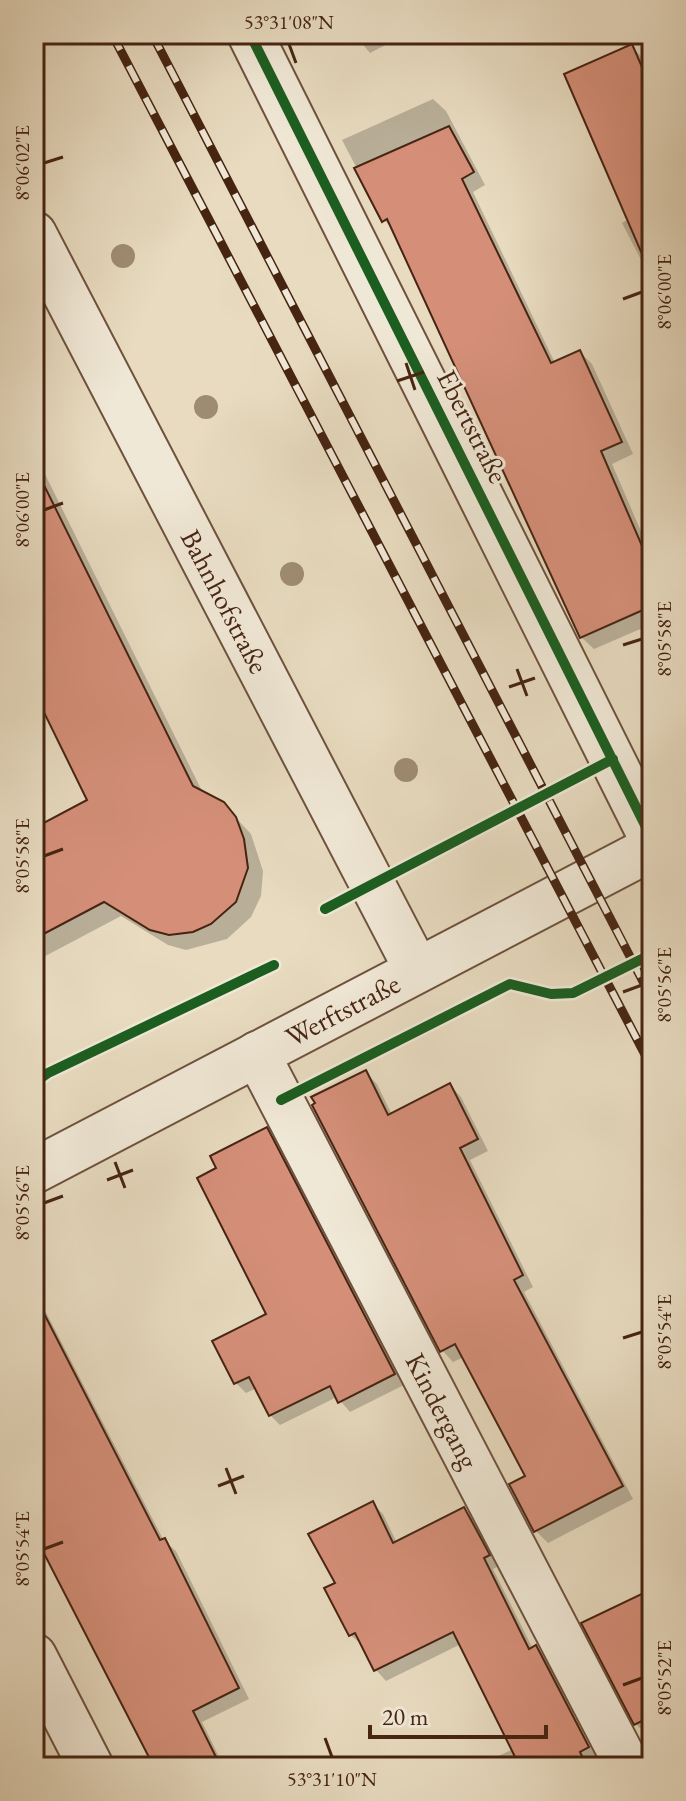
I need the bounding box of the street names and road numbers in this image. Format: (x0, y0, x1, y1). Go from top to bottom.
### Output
street label: Ebertstraße (429, 363, 517, 489)
street label: Bahnhofstraße (173, 523, 277, 679)
street label: Werftstraße (279, 965, 406, 1055)
street label: Kindergang (398, 1347, 488, 1475)

